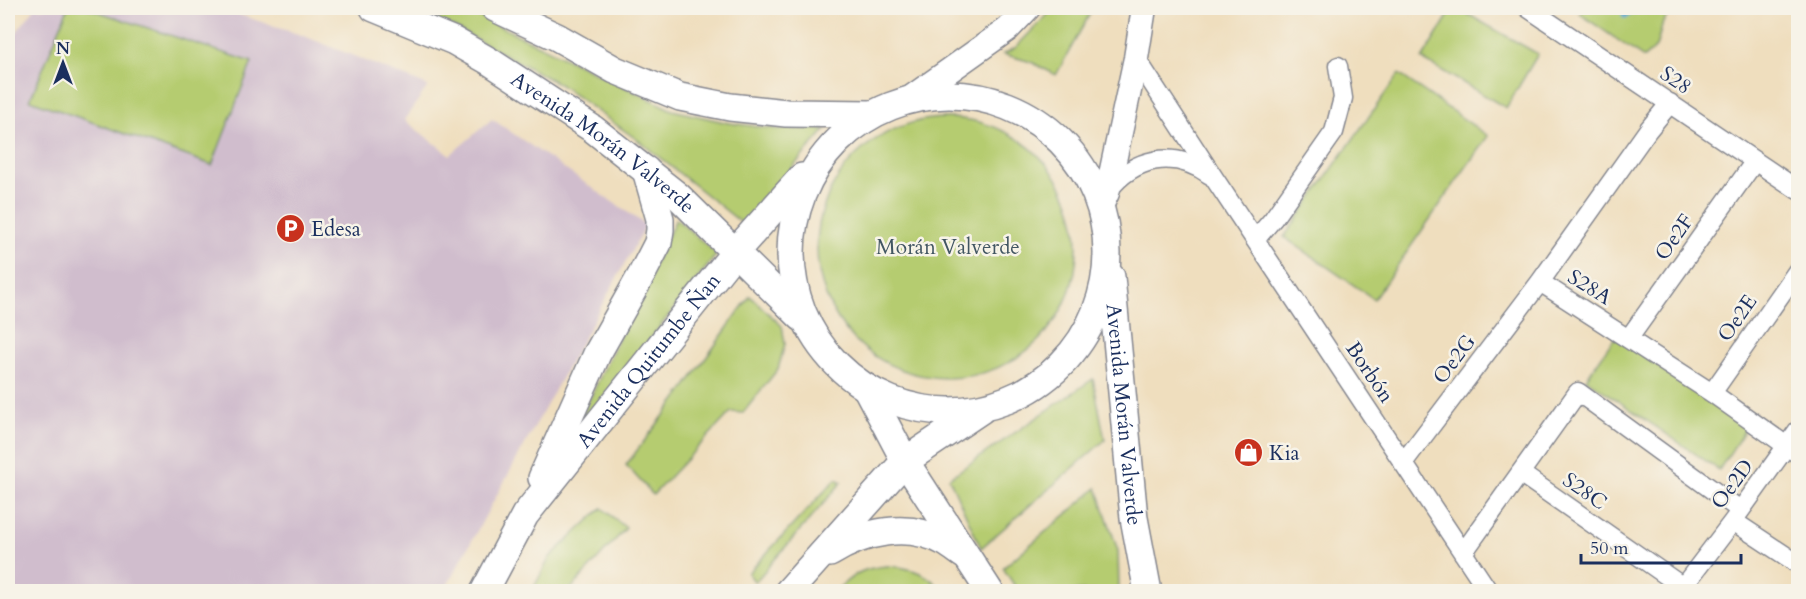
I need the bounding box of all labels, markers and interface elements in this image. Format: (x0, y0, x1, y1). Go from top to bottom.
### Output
north arrow (33, 33, 93, 93)
text: N (56, 38, 70, 60)
street label: S28 (1654, 59, 1697, 101)
street label: Avenida Morán Valverde (505, 65, 701, 220)
street label: Oe2F (1648, 208, 1701, 266)
parking icon: Edesa (274, 213, 306, 245)
place label: Edesa (311, 215, 361, 244)
park label: Morán Valverde (876, 233, 1020, 262)
street label: S28A (1562, 263, 1617, 312)
street label: Avenida Quitumbe Ñan (570, 267, 727, 454)
street label: Oe2E (1711, 289, 1764, 348)
street label: Avenida Morán Valverde (1099, 302, 1149, 528)
street label: Oe2G (1426, 328, 1483, 390)
street label: Borbón (1339, 336, 1401, 409)
shop icon: Kia (1232, 437, 1264, 469)
place label: Kia (1269, 439, 1300, 468)
street label: Oe2D (1704, 453, 1760, 515)
street label: S28C (1557, 466, 1613, 517)
scale bar (1581, 527, 1742, 565)
text: 50 m (1590, 536, 1629, 561)

